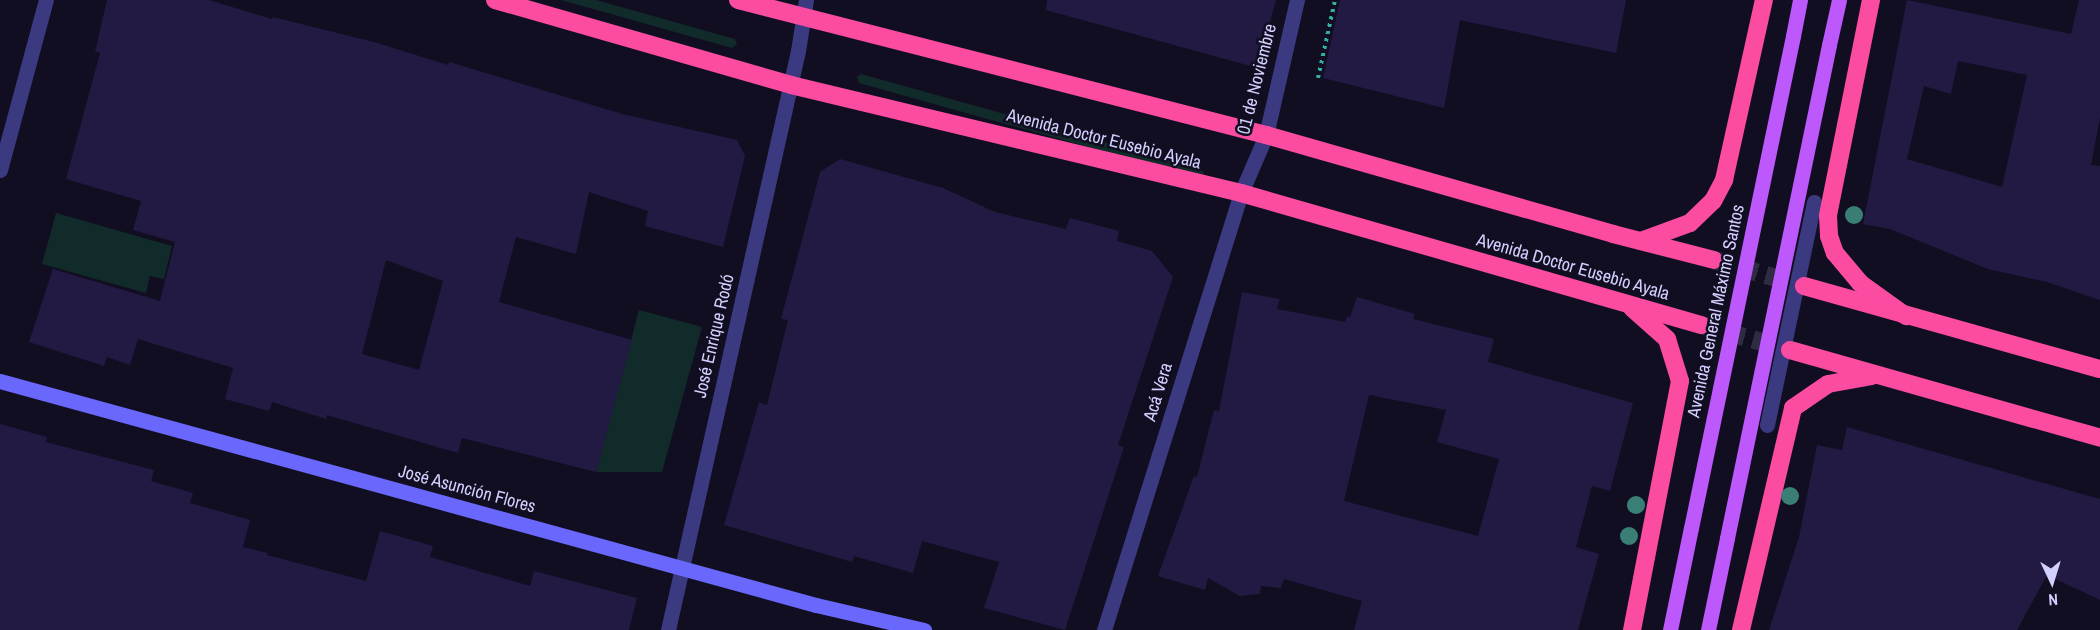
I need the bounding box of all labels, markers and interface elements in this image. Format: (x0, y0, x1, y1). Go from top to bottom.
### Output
street label: 01 de Noviembre (1233, 21, 1281, 137)
street label: Avenida Doctor Eusebio Ayala (1004, 104, 1204, 174)
street label: Avenida General Máximo Santos (1683, 203, 1749, 419)
street label: Avenida Doctor Eusebio Ayala (1474, 229, 1672, 305)
street label: José Enrique Rodó (689, 272, 739, 400)
street label: Acá Vera (1139, 360, 1177, 424)
street label: José Asunción Flores (396, 460, 538, 518)
north arrow (2022, 552, 2082, 612)
text: N (2048, 589, 2059, 611)

